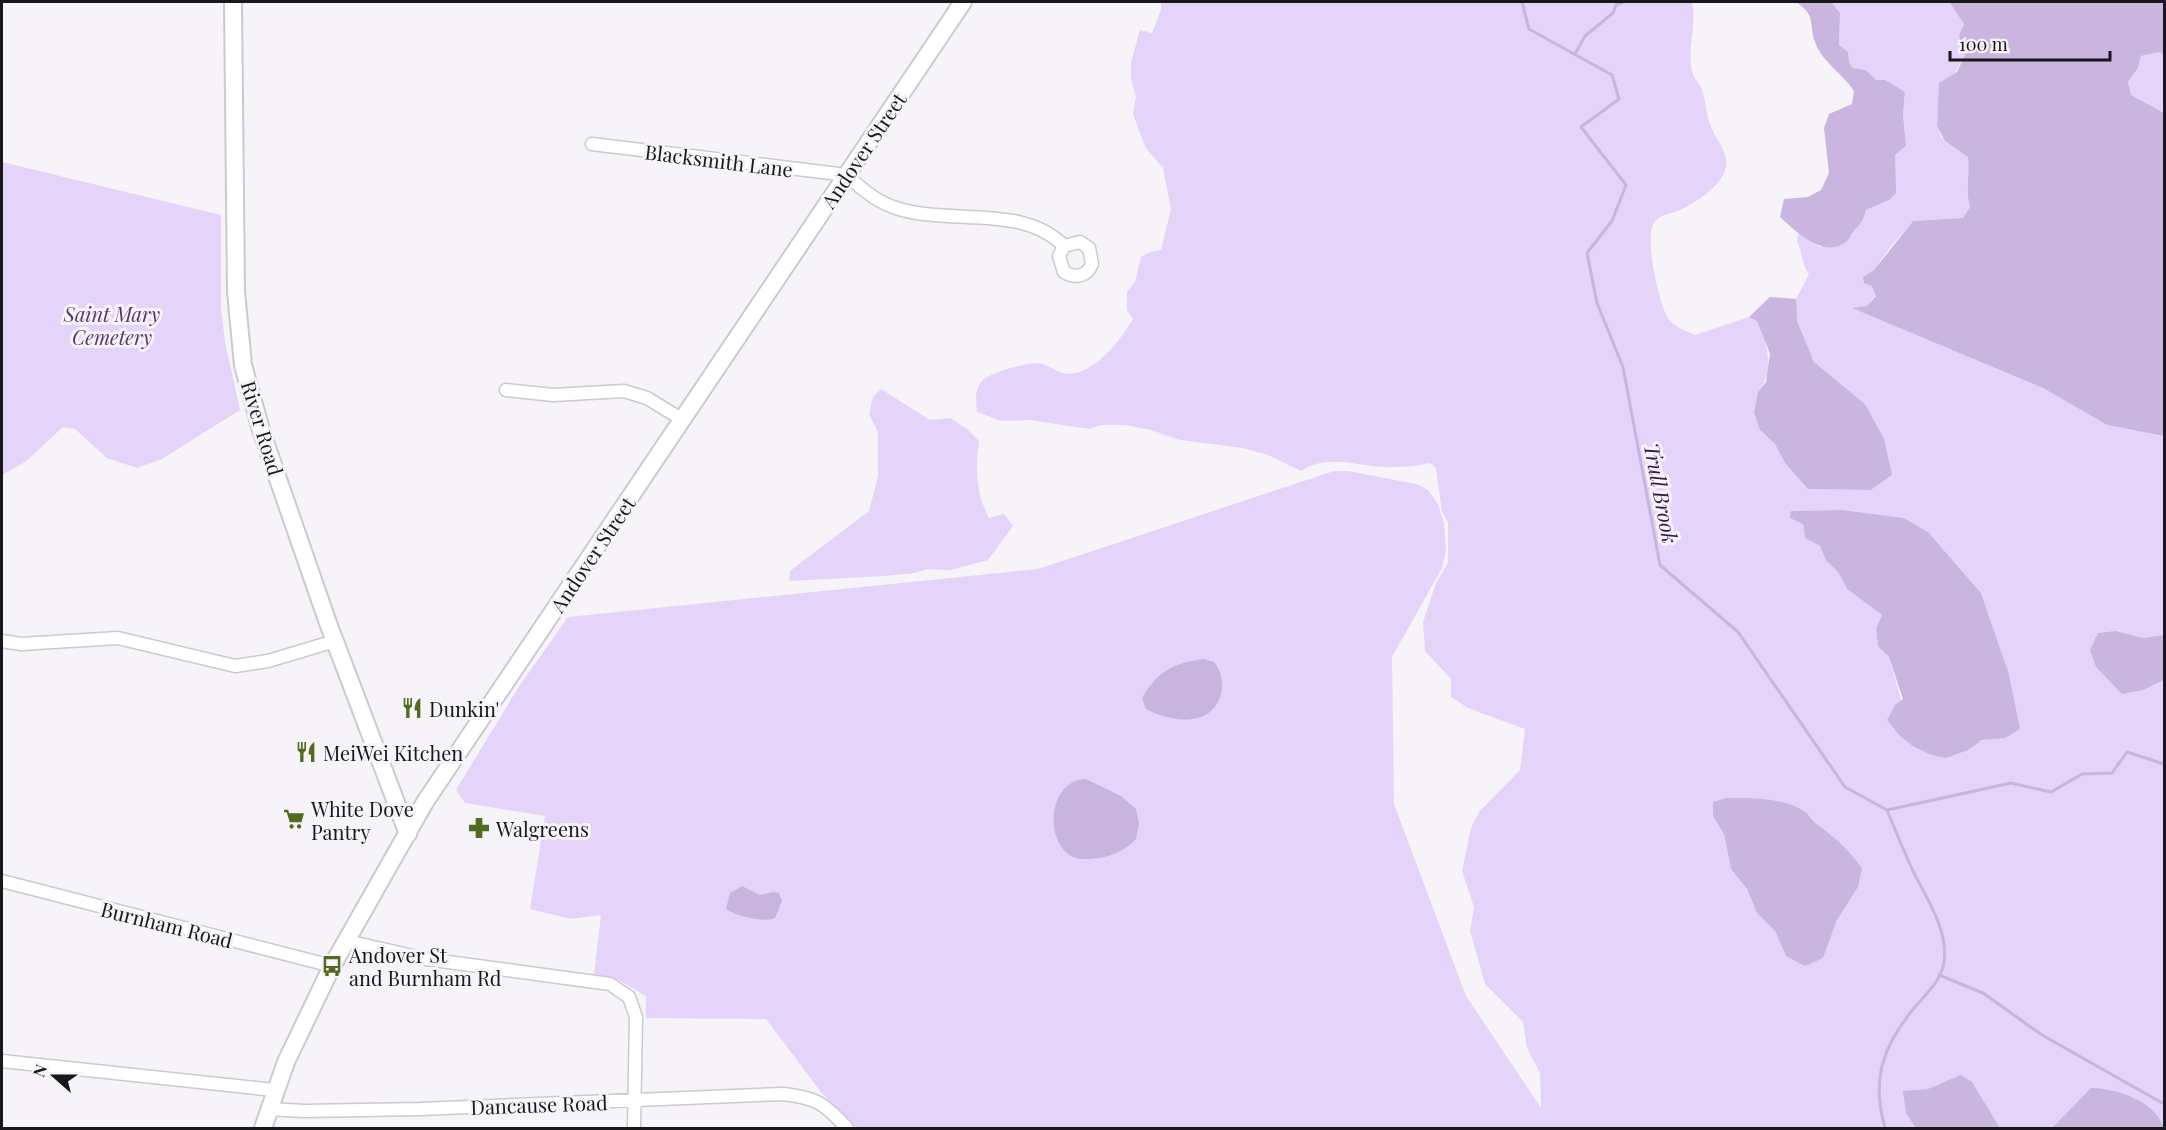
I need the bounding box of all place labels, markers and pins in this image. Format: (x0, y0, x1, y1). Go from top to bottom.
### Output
place label: Dunkin' (429, 695, 499, 722)
restaurant icon: Dunkin' (400, 696, 424, 720)
place label: MeiWei Kitchen (323, 739, 463, 766)
restaurant icon: MeiWei Kitchen (294, 740, 318, 764)
place label: White Dove Pantry (310, 795, 414, 845)
supermarket icon: White Dove Pantry (282, 807, 306, 831)
place label: Walgreens (495, 815, 589, 842)
pharmacy icon: Walgreens (467, 816, 491, 840)
place label: Andover St and Burnham Rd (348, 941, 502, 991)
bus stop icon: Andover St and Burnham Rd (320, 954, 344, 978)

